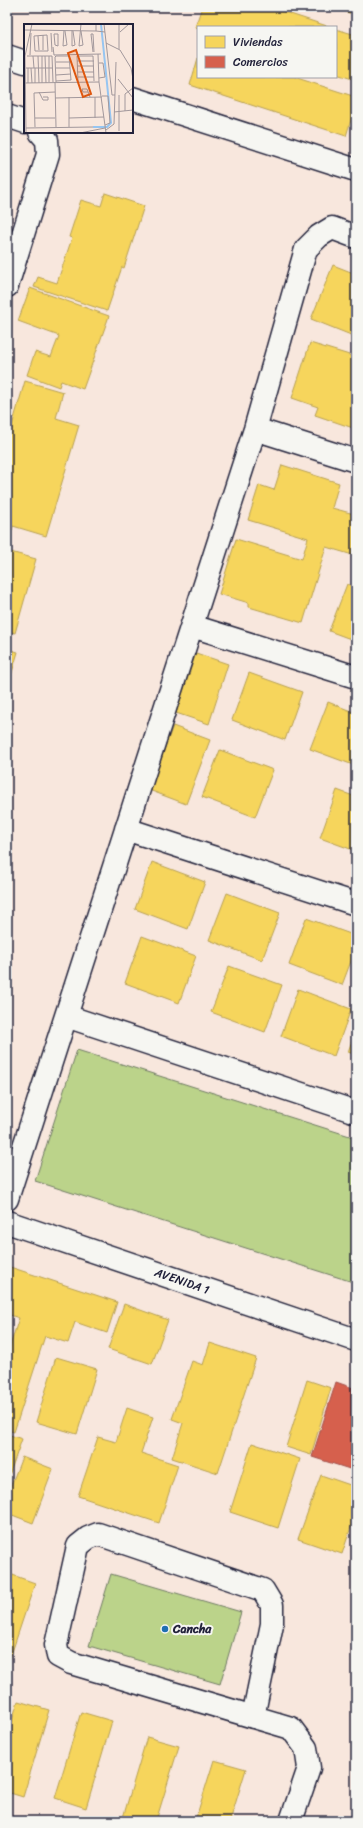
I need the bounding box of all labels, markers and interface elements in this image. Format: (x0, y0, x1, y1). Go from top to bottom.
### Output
inset map (24, 24, 133, 133)
legend (197, 26, 337, 78)
text: Viviendas (233, 31, 283, 53)
text: Comercios (233, 51, 288, 73)
street label: AVENIDA 1 (150, 1261, 213, 1301)
place label: Cancha (172, 1618, 212, 1640)
marker: Cancha (160, 1624, 170, 1634)

